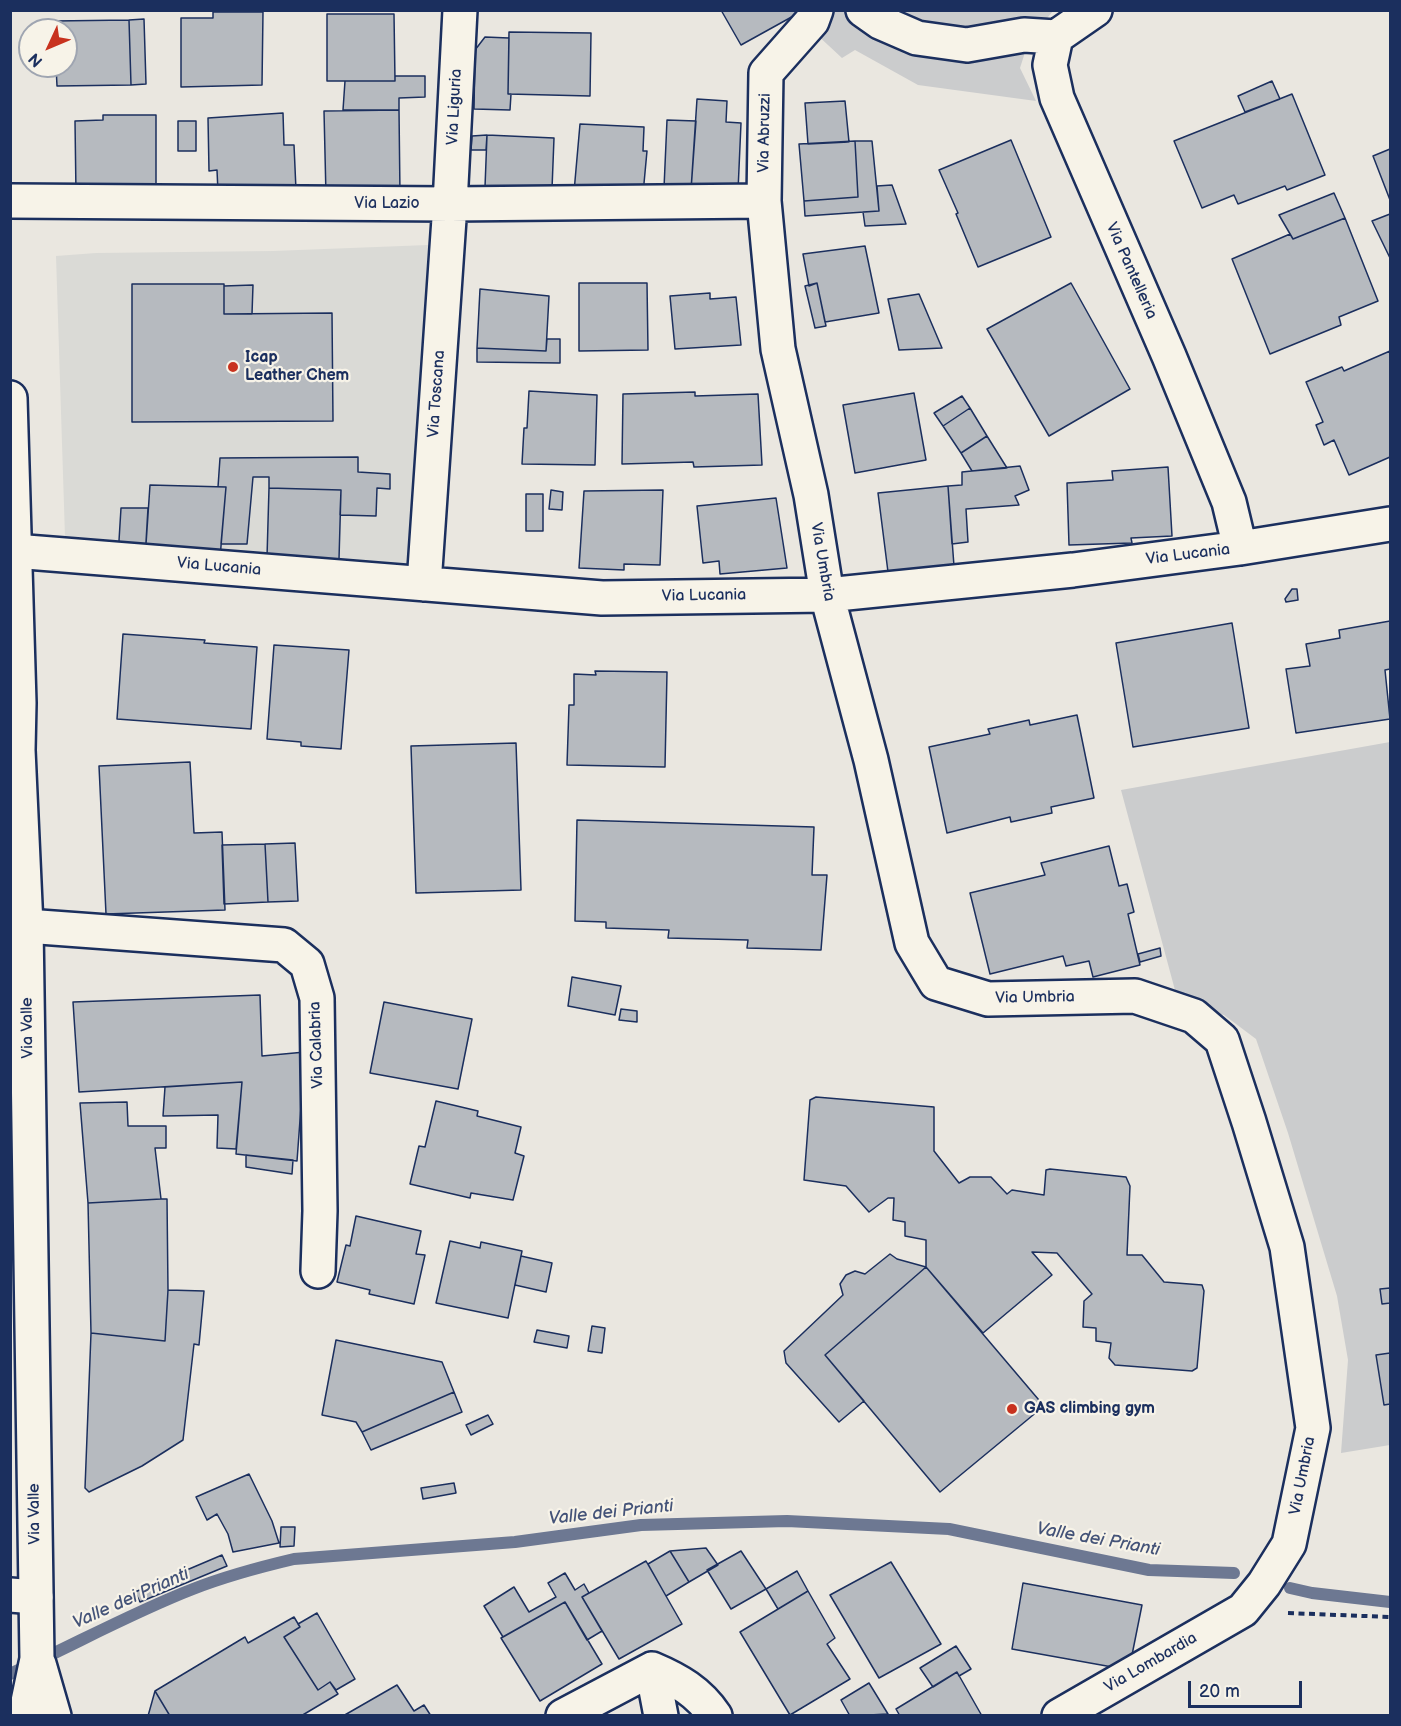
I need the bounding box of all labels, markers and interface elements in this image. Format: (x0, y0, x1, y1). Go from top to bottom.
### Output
north arrow (18, 18, 78, 78)
text: N (25, 49, 47, 70)
street label: Via Liguria (443, 68, 467, 146)
street label: Via Abruzzi (755, 93, 775, 173)
street label: Via Lazio (354, 194, 420, 214)
street label: Via Pantelleria (1101, 220, 1161, 322)
place label: Icap Leather Chem (245, 348, 349, 386)
street label: Via Toscana (424, 350, 450, 438)
marker: Icap Leather Chem (226, 360, 240, 374)
street label: Via Umbria (806, 521, 838, 603)
street label: Via Lucania (1145, 540, 1231, 570)
street label: Via Lucania (176, 554, 262, 580)
street label: Via Lucania (662, 586, 746, 606)
street label: Via Umbria (995, 988, 1075, 1008)
street label: Via Valle (18, 997, 38, 1059)
street label: Via Calabria (306, 1001, 328, 1089)
place label: GAS climbing gym (1024, 1399, 1155, 1419)
marker: GAS climbing gym (1005, 1402, 1019, 1416)
street label: Via Umbria (1286, 1435, 1320, 1517)
street label: Via Valle (25, 1483, 45, 1545)
water label: Valle dei Prianti (548, 1496, 674, 1530)
water label: Valle dei Prianti (1035, 1519, 1161, 1561)
water label: Valle dei Prianti (70, 1564, 192, 1634)
street label: Via Lombardia (1101, 1629, 1201, 1697)
scale bar (1191, 1669, 1305, 1707)
text: 20 m (1199, 1681, 1240, 1702)

